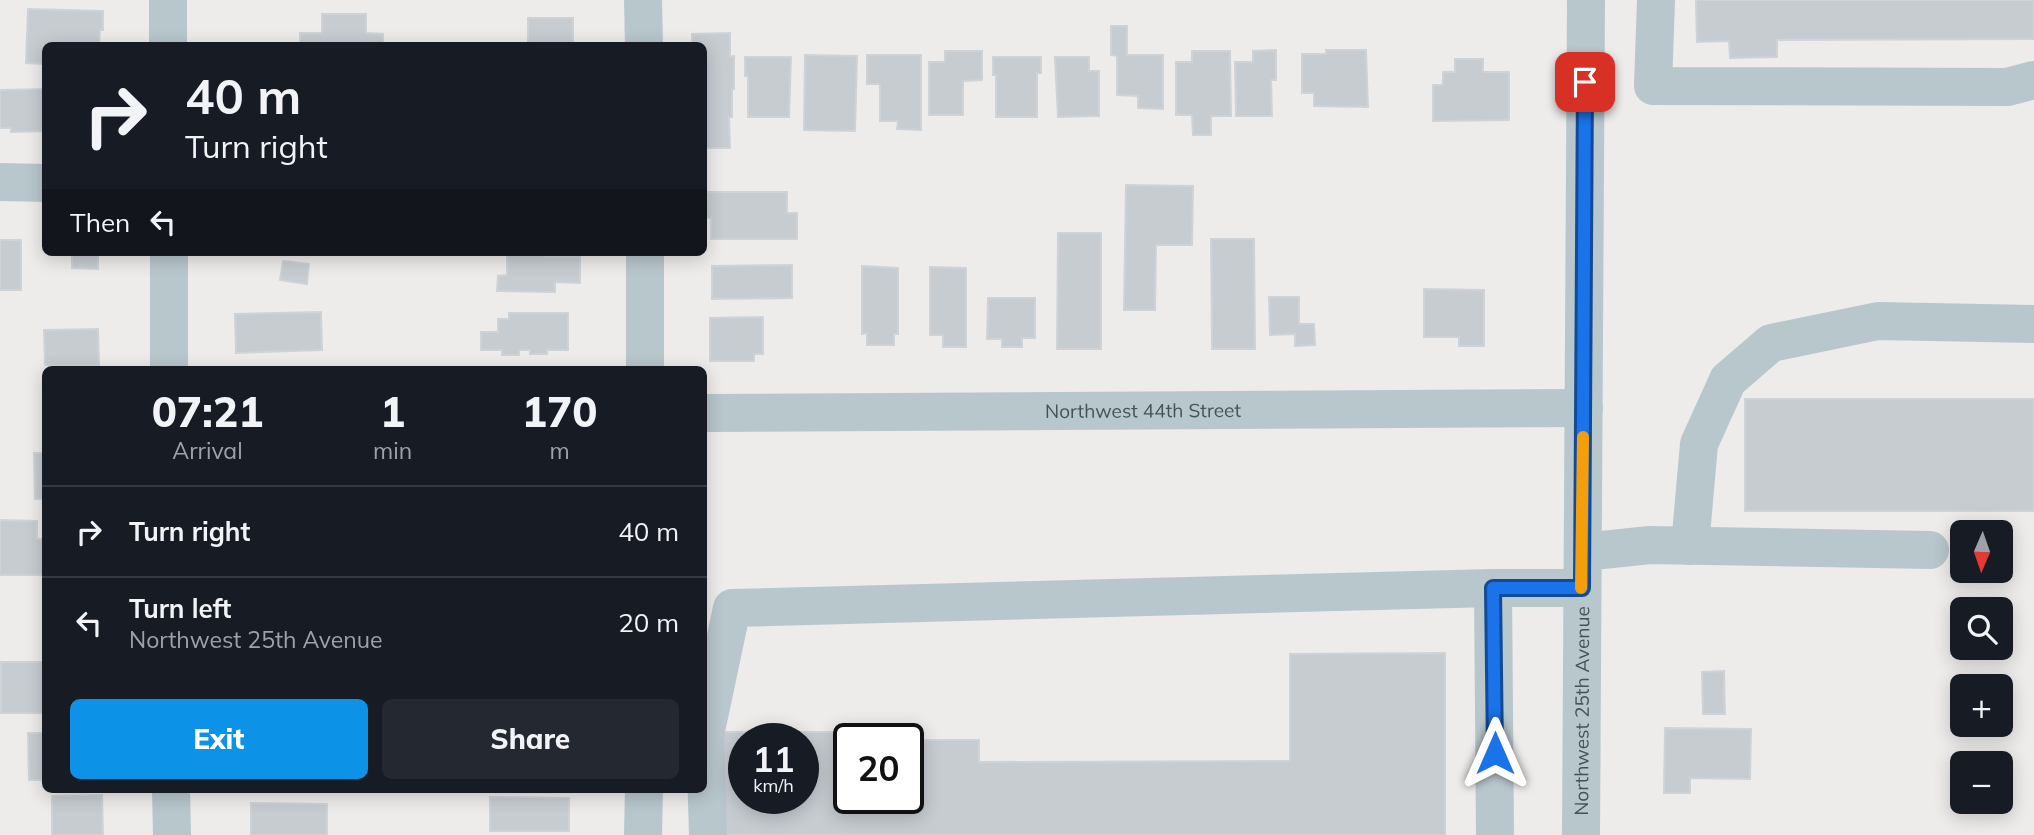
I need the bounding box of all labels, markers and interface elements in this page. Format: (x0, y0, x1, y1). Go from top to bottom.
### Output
pin (1555, 52, 1615, 112)
icon: arrive (1566, 63, 1604, 101)
text: 40 m (185, 65, 301, 126)
icon: right (70, 70, 161, 161)
text: Turn right (185, 126, 328, 166)
icon: left (144, 203, 182, 241)
text: Then (70, 206, 130, 239)
text: 07:21 (152, 385, 263, 438)
text: 1 (380, 385, 405, 438)
text: 170 (522, 385, 597, 438)
street label: Northwest 44th Street (1045, 398, 1241, 423)
text: Arrival (172, 436, 243, 465)
text: min (373, 436, 412, 465)
text: m (549, 436, 570, 465)
icon: right (70, 513, 108, 551)
text: Turn right (129, 515, 250, 548)
text: 40 m (618, 515, 679, 548)
north arrow (1950, 520, 2012, 583)
map controls (1950, 520, 2013, 814)
text: Turn left (129, 592, 231, 625)
button: search (1950, 597, 2013, 660)
icon: left (70, 604, 108, 642)
text: 20 m (618, 606, 679, 639)
street label: Northwest 25th Avenue (1569, 606, 1594, 816)
text: Northwest 25th Avenue (129, 625, 383, 654)
button: + (1950, 674, 2013, 737)
button: Exit (70, 699, 368, 779)
button: Share (382, 699, 679, 779)
position arrow (1458, 716, 1532, 790)
speed limit sign: 20 (833, 723, 924, 814)
text: 11 (752, 737, 795, 781)
button: − (1950, 751, 2013, 814)
text: km/h (753, 774, 794, 797)

